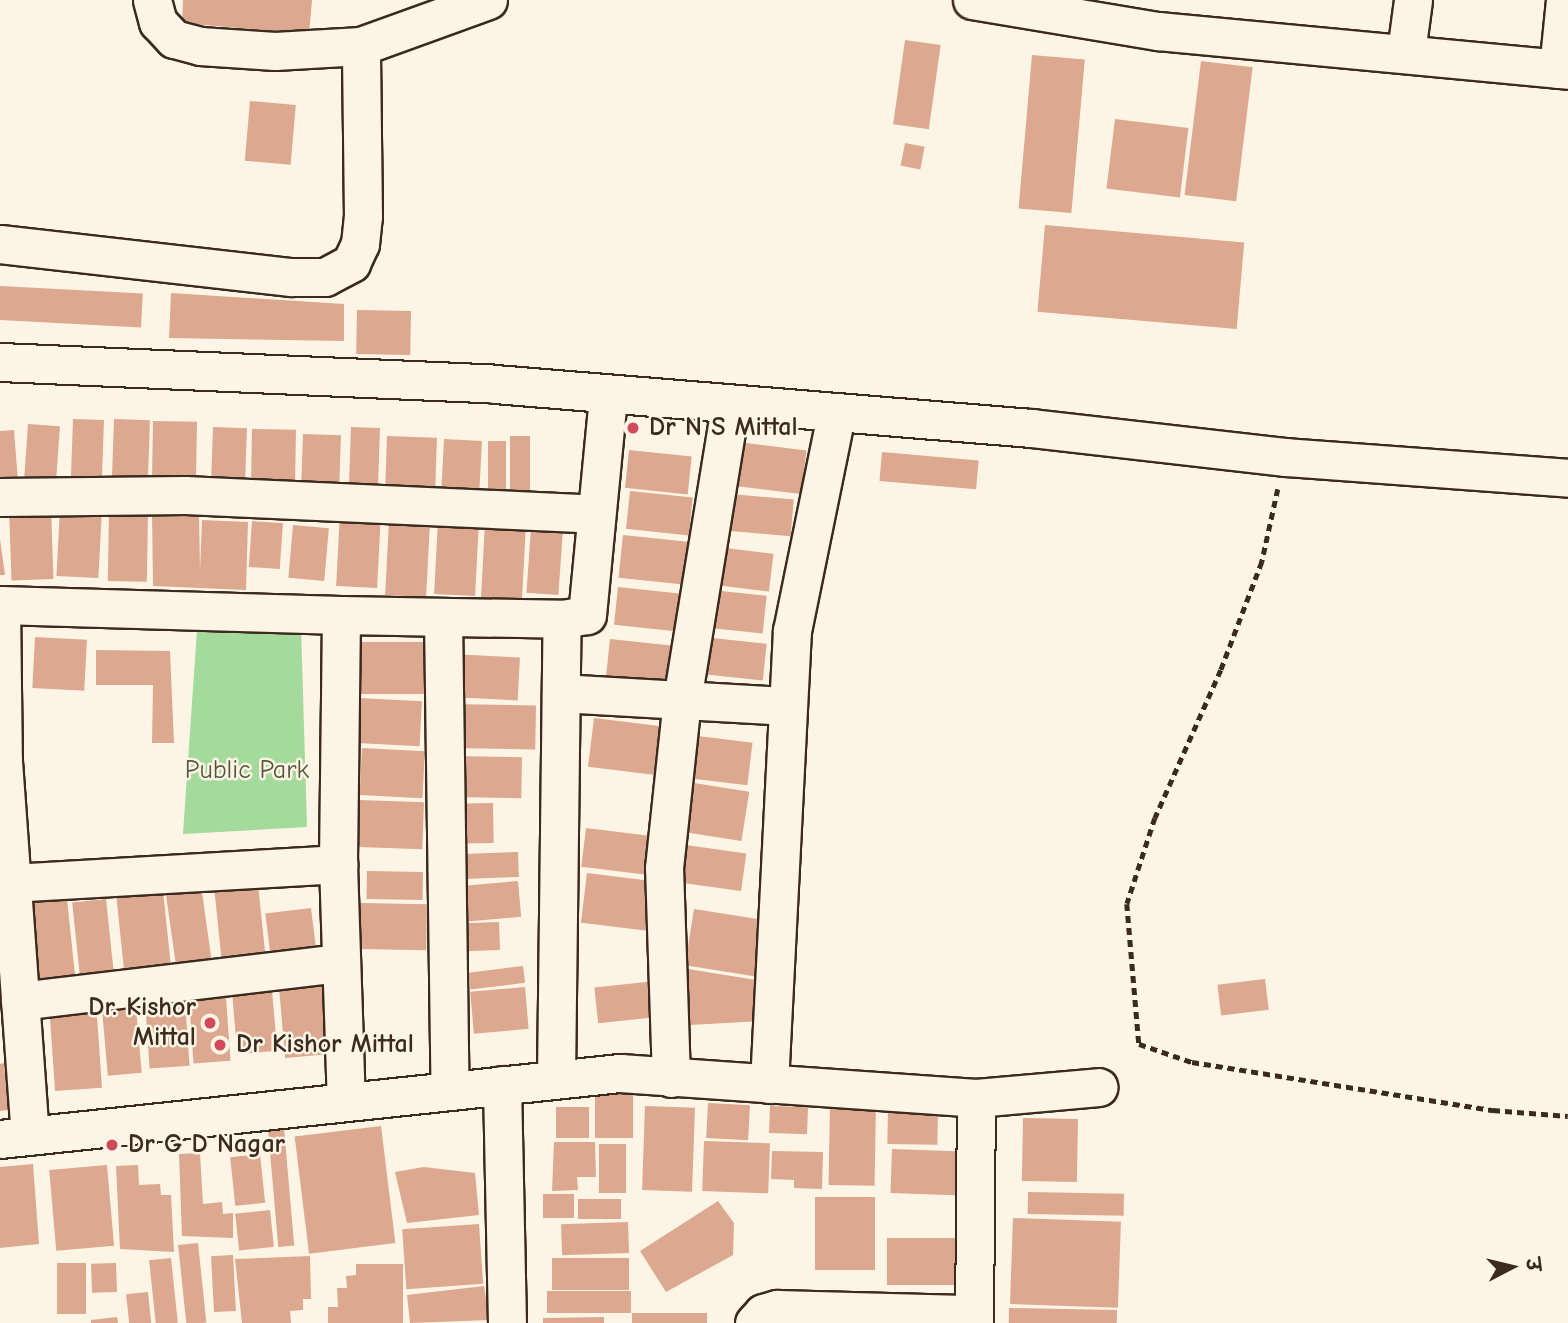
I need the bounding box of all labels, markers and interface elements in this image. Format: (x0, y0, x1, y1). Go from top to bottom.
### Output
place label: Dr N S Mittal (649, 412, 798, 444)
marker: Dr N S Mittal (623, 418, 643, 438)
park label: Public Park (185, 755, 309, 787)
place label: Dr. Kishor Mittal (88, 992, 196, 1054)
marker: Dr. Kishor Mittal (202, 1015, 218, 1031)
place label: Dr Kishor Mittal (236, 1029, 414, 1061)
marker: Dr Kishor Mittal (210, 1035, 230, 1055)
place label: Dr G D Nagar (128, 1129, 285, 1161)
marker: Dr G D Nagar (102, 1135, 122, 1155)
north arrow (1477, 1232, 1547, 1302)
text: उ (1521, 1257, 1545, 1272)

